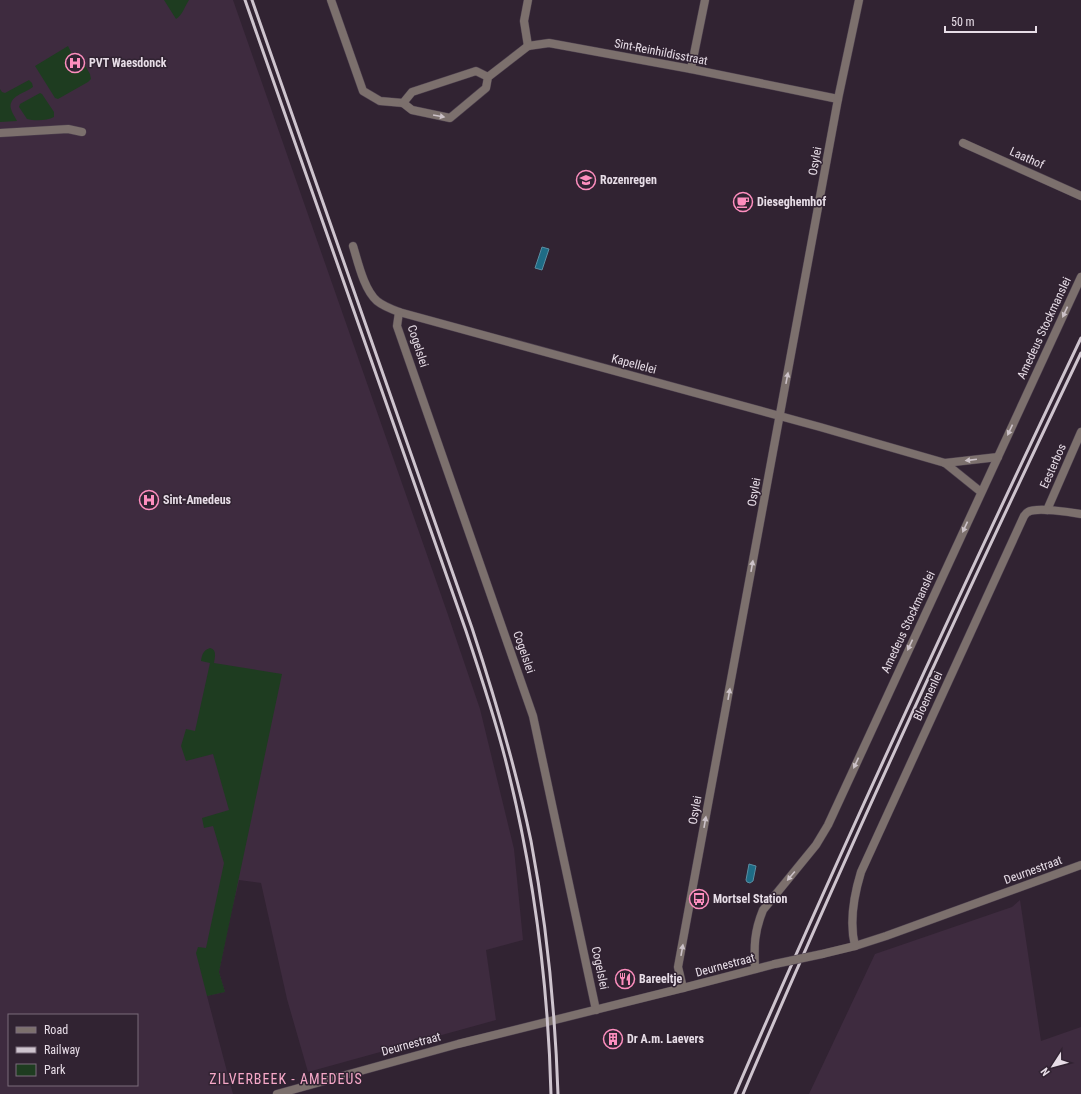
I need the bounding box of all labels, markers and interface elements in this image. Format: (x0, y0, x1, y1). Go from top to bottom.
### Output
scale bar (945, 8, 1036, 34)
text: 50 m (951, 15, 975, 29)
street label: Sint-Reinhildisstraat (613, 36, 709, 68)
hospital icon: PVT Waesdonck (64, 52, 86, 74)
place label: PVT Waesdonck (89, 56, 167, 70)
one-way arrow (433, 113, 445, 119)
street label: Laathof (1008, 144, 1047, 172)
street label: Osylei (806, 146, 824, 176)
school or university icon: Rozenregen (575, 169, 597, 191)
place label: Rozenregen (600, 173, 657, 187)
cafe icon: Dieseghemhof (732, 191, 754, 213)
place label: Dieseghemhof (757, 195, 826, 209)
street label: Amedeus Stockmanslei (1014, 275, 1074, 381)
one-way arrow (1062, 307, 1068, 318)
street label: Cogelslei (405, 323, 431, 369)
street label: Kapellelei (610, 351, 658, 377)
one-way arrow (784, 372, 790, 384)
one-way arrow (1007, 425, 1013, 436)
street label: Eesterbos (1037, 442, 1069, 490)
one-way arrow (965, 457, 977, 464)
street label: Osylei (745, 477, 763, 507)
hospital icon: Sint-Amedeus (138, 489, 160, 511)
place label: Sint-Amedeus (163, 493, 232, 507)
one-way arrow (962, 521, 968, 533)
one-way arrow (749, 560, 755, 572)
street label: Amedeus Stockmanslei (878, 569, 938, 675)
street label: Cogelslei (510, 629, 538, 675)
one-way arrow (907, 639, 913, 651)
street label: Bloemenlei (911, 669, 945, 723)
one-way arrow (726, 688, 732, 700)
one-way arrow (853, 758, 859, 769)
street label: Osylei (686, 795, 704, 825)
one-way arrow (702, 816, 708, 828)
street label: Deurnestraat (1002, 853, 1064, 887)
one-way arrow (787, 870, 796, 881)
bus stop icon: Mortsel Station (688, 888, 710, 910)
place label: Mortsel Station (713, 892, 787, 906)
one-way arrow (679, 944, 685, 956)
street label: Cogelslei (589, 945, 611, 991)
street label: Deurnestraat (694, 950, 757, 980)
restaurant icon: Bareeltje (614, 968, 636, 990)
place label: Bareeltje (639, 972, 682, 986)
legend (8, 1014, 138, 1086)
text: Road (44, 1023, 68, 1037)
building icon: Dr A.m. Laevers (602, 1028, 624, 1050)
street label: Deurnestraat (380, 1029, 443, 1059)
place label: Dr A.m. Laevers (627, 1032, 704, 1046)
text: Railway (44, 1043, 80, 1057)
north arrow (1033, 1046, 1073, 1086)
text: Park (44, 1063, 66, 1077)
text: N (1038, 1065, 1053, 1078)
district label: ZILVERBEEK - AMEDEUS (209, 1071, 363, 1087)

